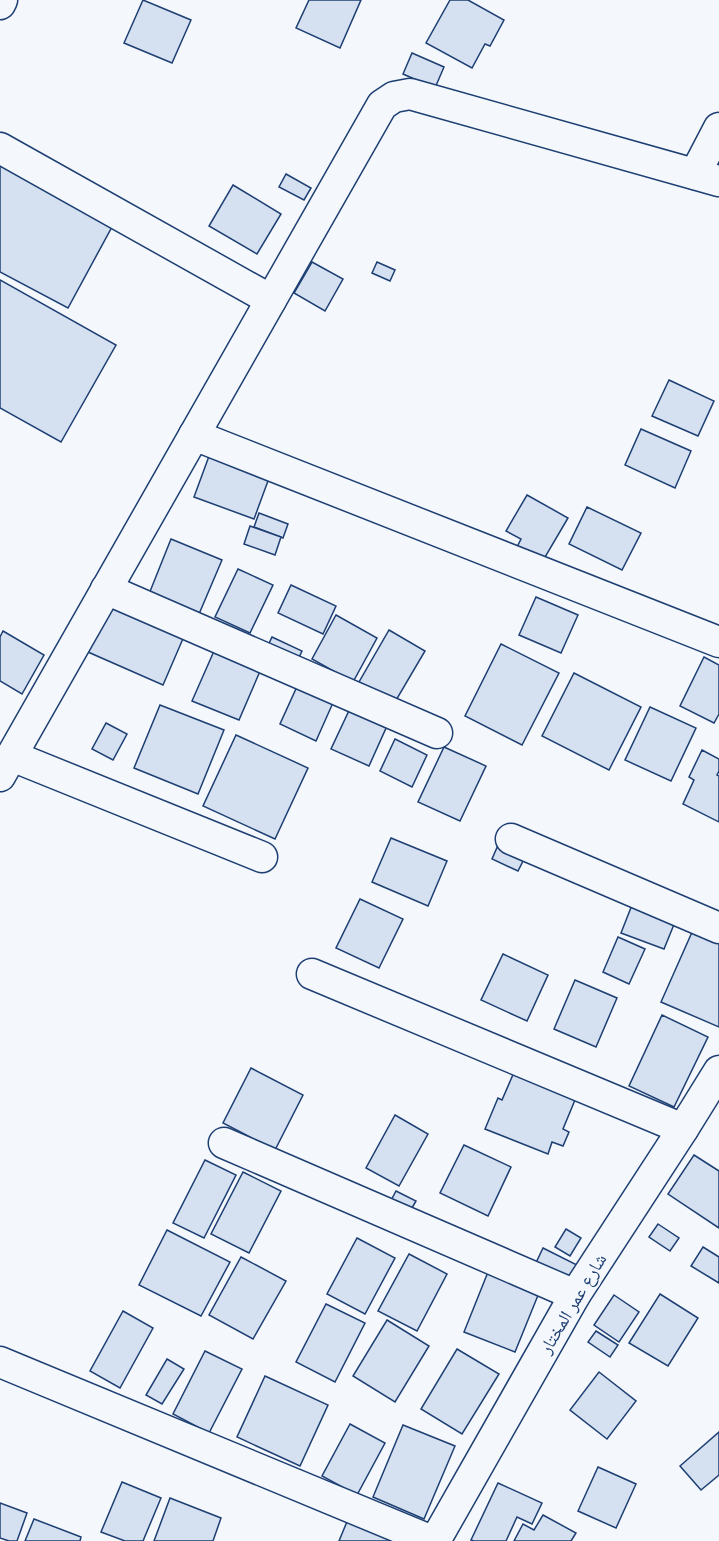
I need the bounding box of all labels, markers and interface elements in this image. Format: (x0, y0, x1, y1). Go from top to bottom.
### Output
street label: شارع عمر المختار (533, 1249, 611, 1358)

